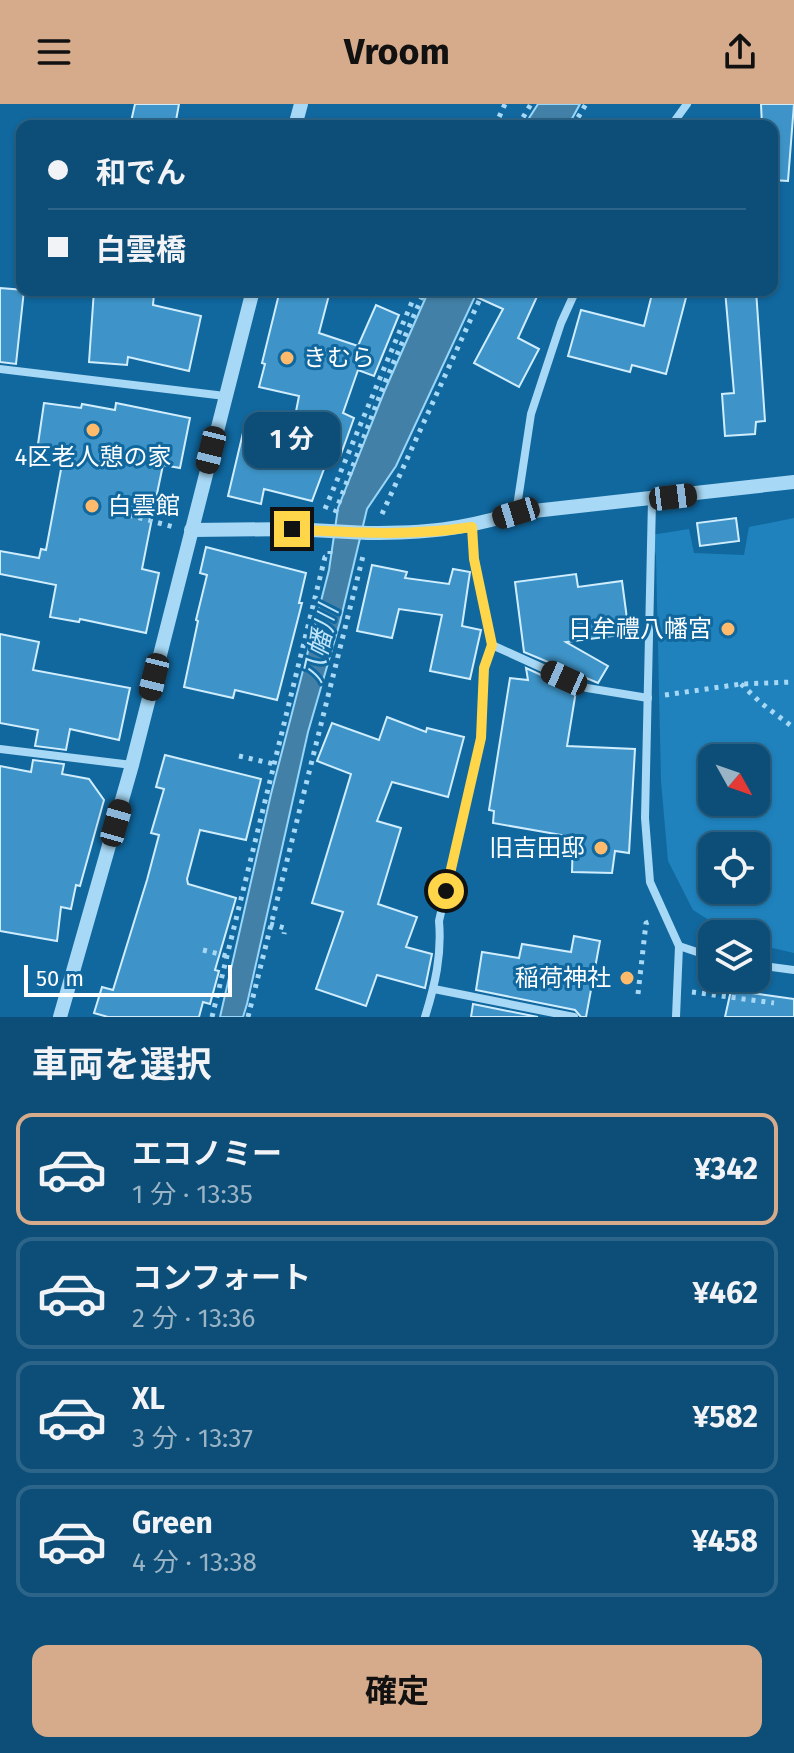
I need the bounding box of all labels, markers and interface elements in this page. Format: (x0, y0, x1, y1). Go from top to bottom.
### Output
icon: menu (32, 30, 76, 74)
text: Vroom (344, 30, 450, 74)
icon: share (718, 30, 762, 74)
text: 和でん (96, 155, 186, 191)
text: 白雲橋 (96, 232, 186, 268)
place label: きむら (303, 344, 375, 372)
marker: きむら (278, 349, 296, 367)
callout: 1 分 (244, 413, 340, 469)
marker: 4区老人憩の家 (84, 421, 102, 439)
car (194, 424, 228, 476)
text: 1 分 (270, 424, 314, 455)
place label: 4区老人憩の家 (15, 443, 171, 471)
car (648, 482, 698, 512)
place label: 白雲館 (108, 492, 180, 520)
car (490, 495, 542, 531)
marker: 白雲館 (83, 497, 101, 515)
route end (274, 511, 310, 547)
water label: 八幡川 (297, 600, 345, 686)
place label: 日牟禮八幡宮 (568, 615, 712, 643)
marker: 日牟禮八幡宮 (719, 620, 737, 638)
car (137, 651, 171, 703)
car (537, 657, 591, 699)
north arrow (698, 744, 770, 816)
map controls (698, 744, 770, 992)
car (98, 797, 134, 849)
button: locate (698, 832, 770, 904)
place label: 旧吉田邸 (489, 834, 585, 862)
marker: 旧吉田邸 (592, 839, 610, 857)
route start (428, 873, 464, 909)
button: layers (698, 920, 770, 992)
scale bar (24, 961, 232, 997)
place label: 稲荷神社 (515, 964, 611, 992)
text: 50 m (36, 965, 84, 992)
marker: 稲荷神社 (618, 969, 636, 987)
text: 車両を選択 (32, 1043, 212, 1087)
icon: car (36, 1133, 108, 1205)
text: エコノミー (132, 1136, 282, 1172)
text: ¥342 (694, 1151, 758, 1187)
text: 1 分 · 13:35 (132, 1179, 253, 1210)
icon: car (36, 1257, 108, 1329)
text: コンフォート (132, 1260, 311, 1296)
text: ¥462 (693, 1275, 758, 1311)
text: 2 分 · 13:36 (132, 1303, 255, 1334)
icon: car (36, 1381, 108, 1453)
text: XL (132, 1381, 165, 1417)
text: ¥582 (693, 1399, 758, 1435)
text: 3 分 · 13:37 (132, 1423, 253, 1454)
icon: car (36, 1505, 108, 1577)
text: Green (132, 1505, 213, 1541)
text: ¥458 (691, 1523, 758, 1559)
text: 4 分 · 13:38 (132, 1547, 257, 1578)
button: 確定 (32, 1645, 762, 1737)

